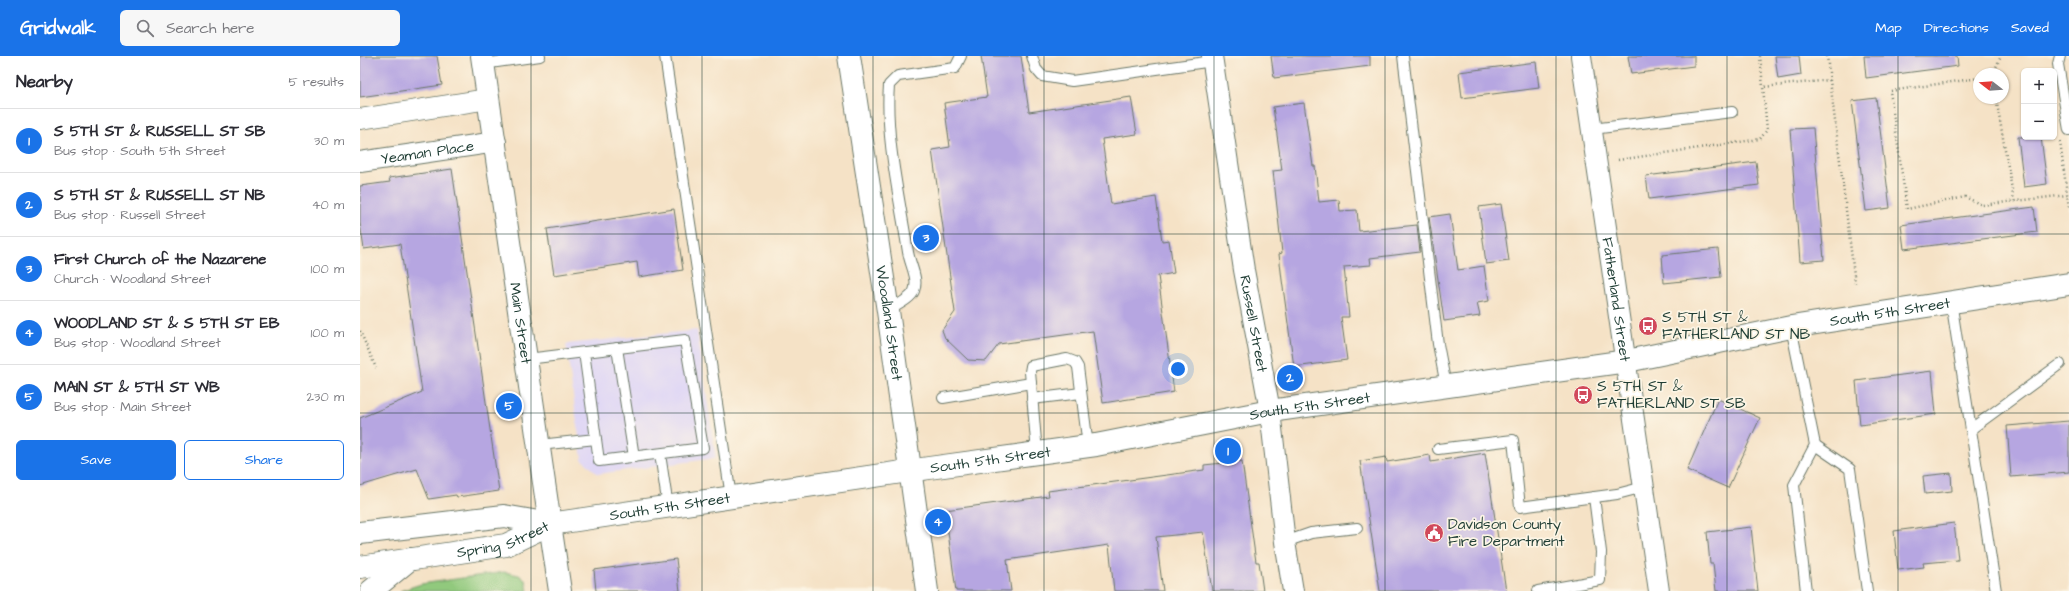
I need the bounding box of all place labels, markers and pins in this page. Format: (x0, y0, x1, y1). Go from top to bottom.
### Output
pin: 3 (913, 223, 939, 253)
place label: S 5TH ST & FATHERLAND ST NB (1662, 307, 1811, 345)
bus stop icon: S 5TH ST & FATHERLAND ST NB (1637, 315, 1659, 337)
pin: 2 (1277, 363, 1303, 393)
place label: S 5TH ST & FATHERLAND ST SB (1597, 376, 1746, 414)
bus stop icon: S 5TH ST & FATHERLAND ST SB (1572, 384, 1594, 406)
pin: 5 (496, 391, 522, 421)
pin: 1 (1215, 436, 1241, 466)
pin: 4 (925, 507, 951, 537)
place label: Davidson County Fire Department (1448, 514, 1565, 552)
public building icon: Davidson County Fire Department (1423, 522, 1445, 544)

